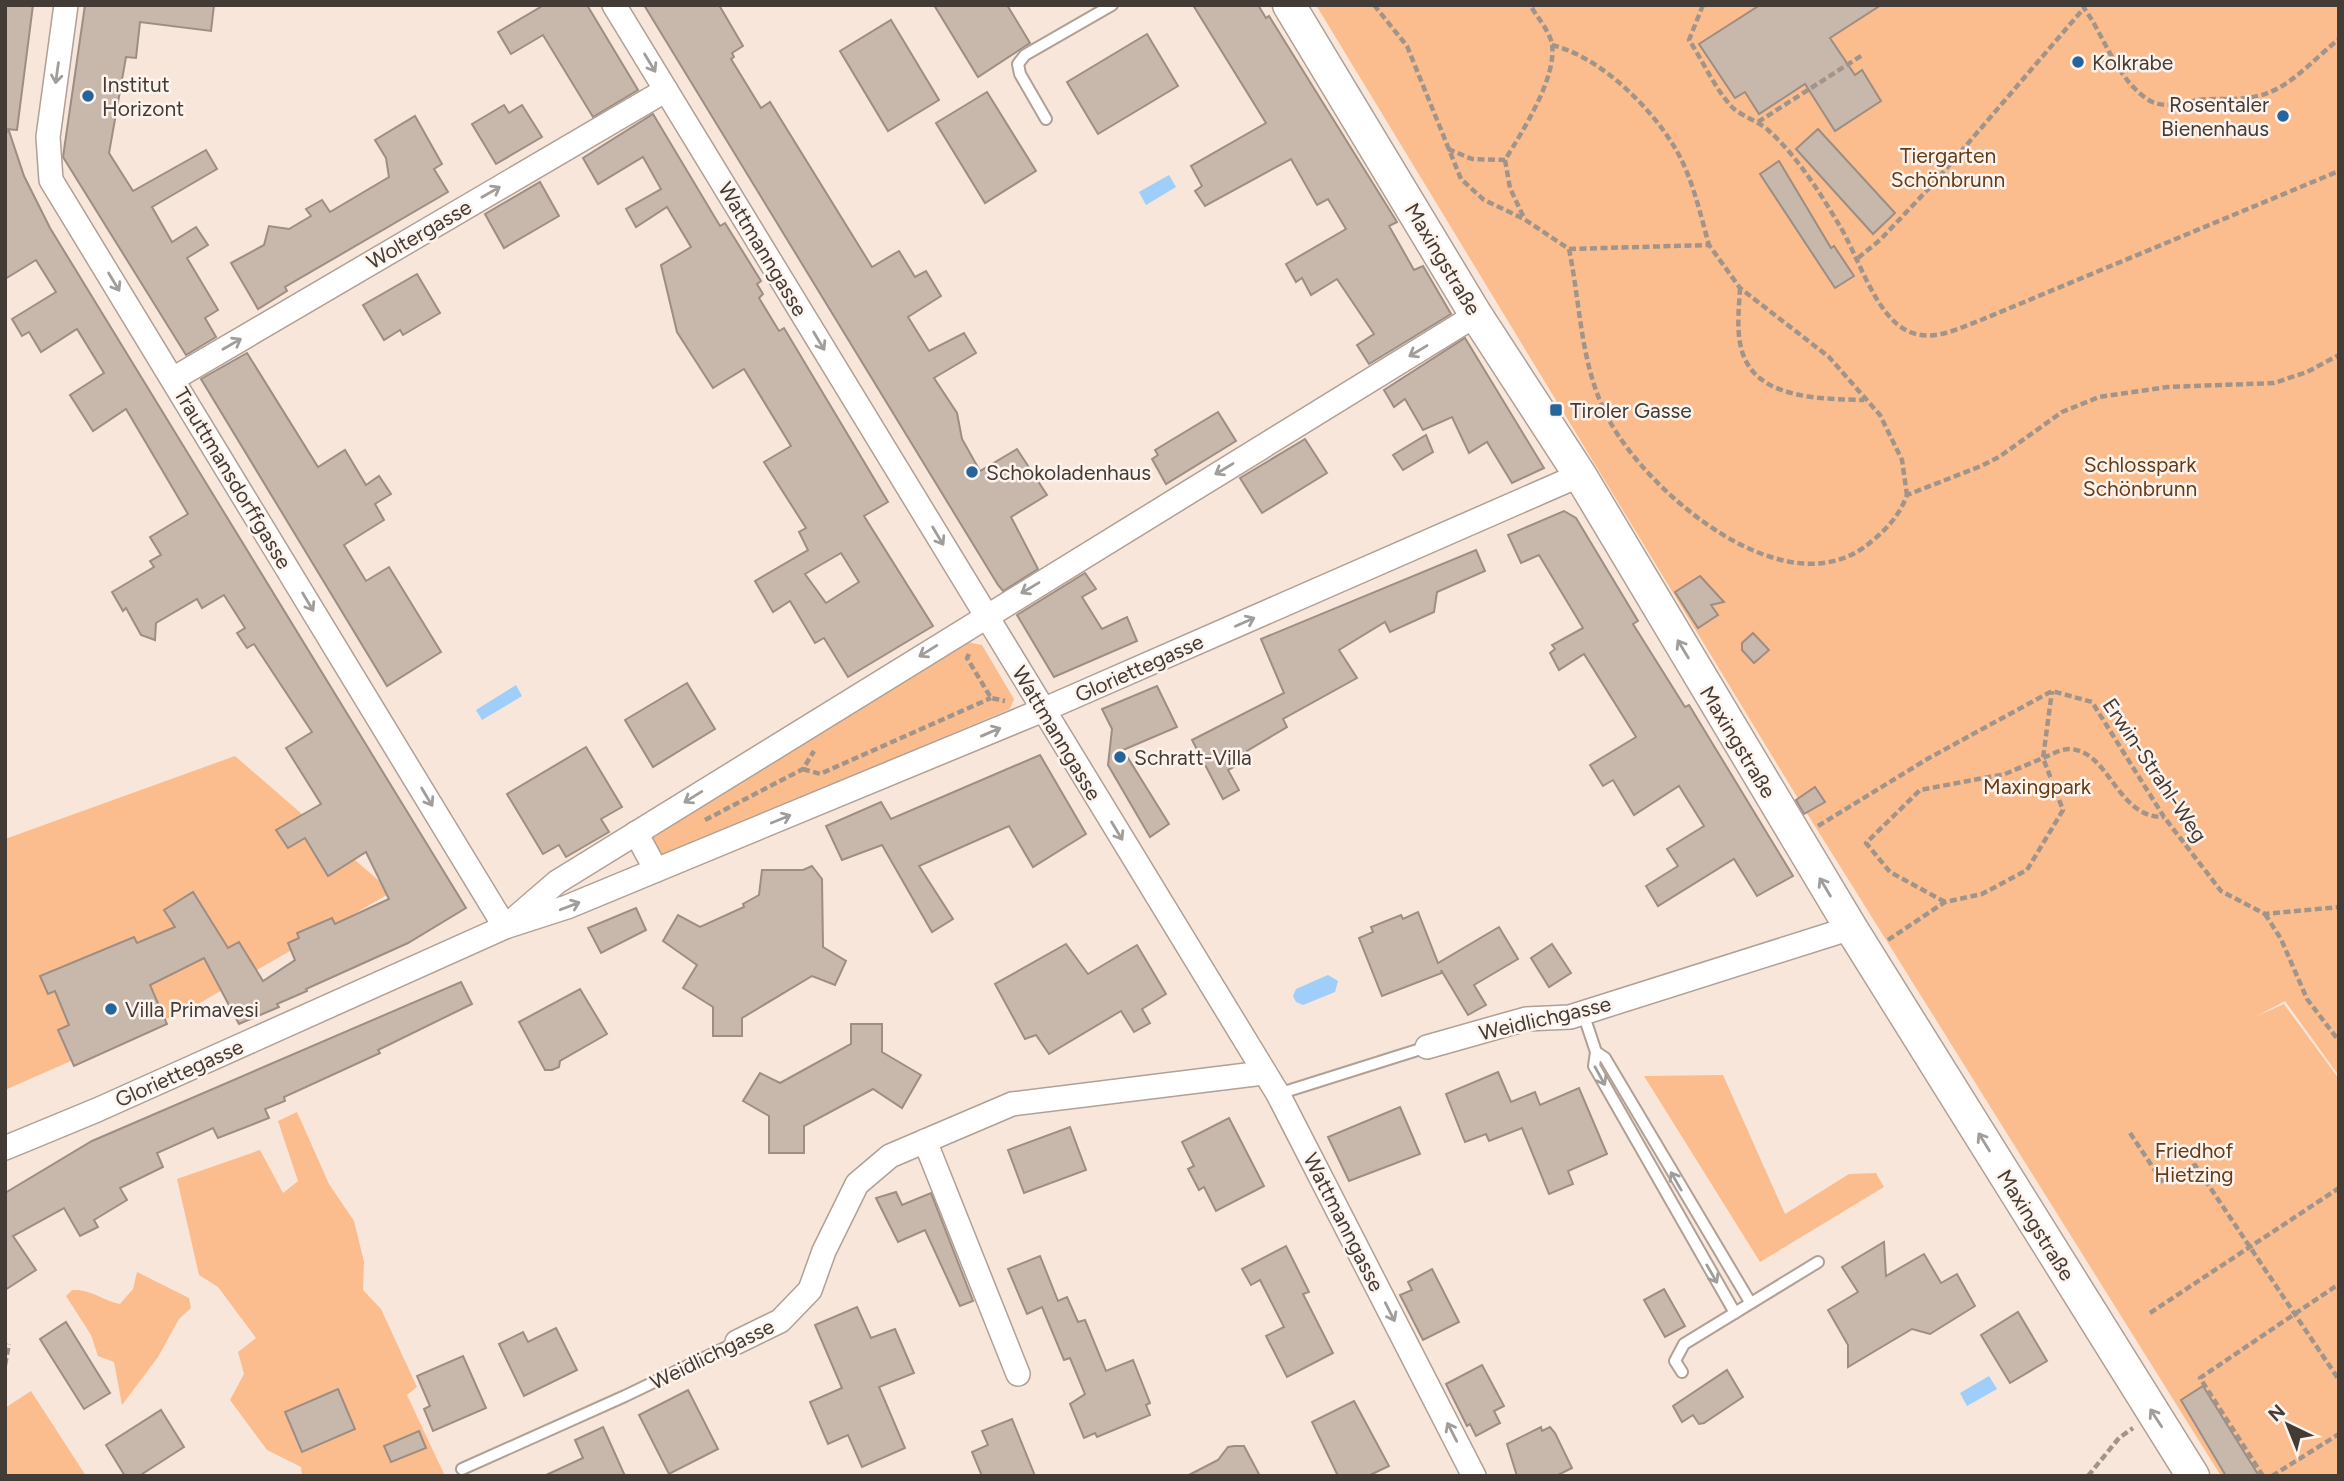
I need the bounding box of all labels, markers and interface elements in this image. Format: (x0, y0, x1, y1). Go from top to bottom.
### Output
place label: Kolkrabe (2092, 50, 2173, 75)
one-way arrow (643, 53, 657, 73)
marker: Kolkrabe (2070, 54, 2086, 70)
one-way arrow (50, 61, 63, 84)
place label: Institut Horizont (102, 72, 184, 121)
marker: Institut Horizont (80, 88, 96, 104)
place label: Rosentaler Bienenhaus (2161, 92, 2269, 141)
marker: Rosentaler Bienenhaus (2275, 108, 2291, 124)
park label: Tiergarten Schönbrunn (1891, 143, 2005, 192)
street label: Wattmanngasse (713, 177, 813, 321)
one-way arrow (481, 185, 501, 199)
street label: Woltergasse (362, 194, 476, 274)
street label: Maxingstraße (1400, 198, 1486, 320)
one-way arrow (107, 272, 121, 292)
one-way arrow (813, 331, 827, 351)
one-way arrow (221, 337, 241, 351)
one-way arrow (1409, 344, 1429, 358)
street label: Trauttmansdorffgasse (169, 383, 297, 573)
place label: Tiroler Gasse (1570, 398, 1692, 423)
marker: Tiroler Gasse (1548, 402, 1564, 418)
park label: Schlosspark Schönbrunn (2083, 452, 2197, 501)
place label: Schokoladenhaus (986, 460, 1151, 485)
one-way arrow (1215, 463, 1235, 477)
marker: Schokoladenhaus (964, 464, 980, 480)
one-way arrow (931, 525, 945, 545)
one-way arrow (1021, 581, 1041, 595)
one-way arrow (302, 592, 316, 612)
one-way arrow (1233, 615, 1255, 628)
street label: Gloriettegasse (1071, 629, 1207, 707)
one-way arrow (1676, 640, 1690, 660)
one-way arrow (919, 644, 938, 659)
street label: Wattmanngasse (1007, 661, 1107, 805)
street label: Maxingstraße (1695, 681, 1781, 803)
street label: Erwin-Strahl-Weg (2098, 693, 2212, 847)
one-way arrow (979, 724, 1001, 737)
place label: Schratt-Villa (1134, 745, 1252, 770)
marker: Schratt-Villa (1112, 749, 1128, 765)
park label: Maxingpark (1983, 774, 2092, 799)
one-way arrow (420, 786, 434, 806)
one-way arrow (684, 791, 704, 805)
one-way arrow (769, 812, 791, 825)
one-way arrow (1110, 821, 1124, 841)
one-way arrow (1818, 877, 1832, 897)
one-way arrow (559, 898, 581, 911)
street label: Weidlichgasse (1477, 991, 1613, 1045)
place label: Villa Primavesi (125, 997, 259, 1022)
marker: Villa Primavesi (103, 1001, 119, 1017)
street label: Gloriettegasse (111, 1034, 247, 1112)
one-way arrow (1593, 1066, 1607, 1086)
one-way arrow (1976, 1133, 1990, 1153)
park label: Friedhof Hietzing (2154, 1138, 2234, 1187)
street label: Wattmanngasse (1298, 1149, 1390, 1295)
street label: Maxingstraße (1992, 1165, 2080, 1285)
one-way arrow (1669, 1172, 1683, 1192)
one-way arrow (1706, 1263, 1719, 1284)
one-way arrow (1384, 1301, 1398, 1322)
street label: Weidlichgasse (646, 1313, 778, 1395)
north arrow (2253, 1390, 2323, 1460)
text: N (2264, 1400, 2290, 1426)
one-way arrow (2149, 1409, 2163, 1429)
one-way arrow (1444, 1423, 1458, 1443)

